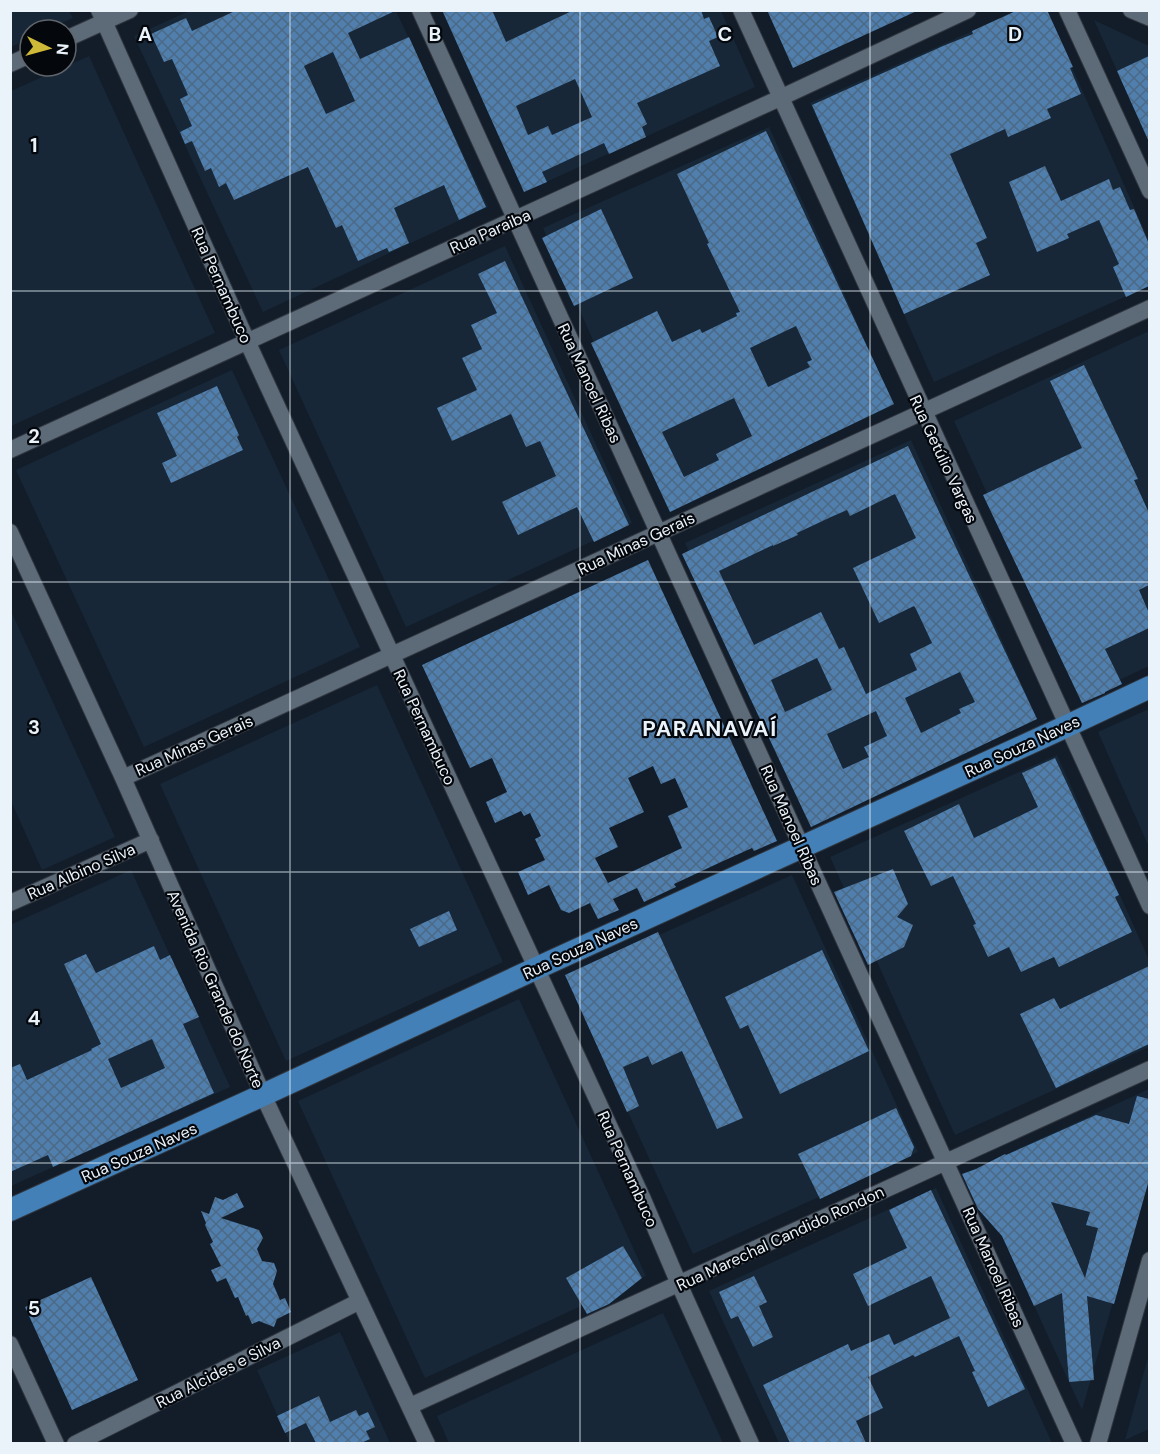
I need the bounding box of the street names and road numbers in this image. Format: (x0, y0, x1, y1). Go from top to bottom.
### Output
street label: Rua Paraiba (446, 204, 534, 259)
street label: Rua Pernambuco (186, 224, 257, 347)
street label: Rua Manoel Ribas (553, 320, 626, 446)
street label: Rua Getúlio Vargas (905, 392, 982, 527)
street label: Rua Minas Gerais (574, 507, 698, 580)
street label: Rua Pernambuco (389, 666, 461, 788)
street label: Rua Minas Gerais (132, 710, 256, 781)
street label: Rua Souza Naves (961, 711, 1083, 782)
street label: Rua Manoel Ribas (756, 762, 827, 889)
street label: Rua Albino Silva (24, 838, 138, 905)
street label: Avenida Rio Grande do Norte (162, 887, 269, 1092)
street label: Rua Souza Naves (519, 913, 641, 984)
street label: Rua Pernambuco (592, 1108, 663, 1231)
street label: Rua Souza Naves (78, 1118, 200, 1187)
street label: Rua Marechal Candido Rondon (673, 1181, 887, 1296)
street label: Rua Manoel Ribas (958, 1204, 1029, 1331)
street label: Rua Alcides e Silva (152, 1332, 284, 1413)

